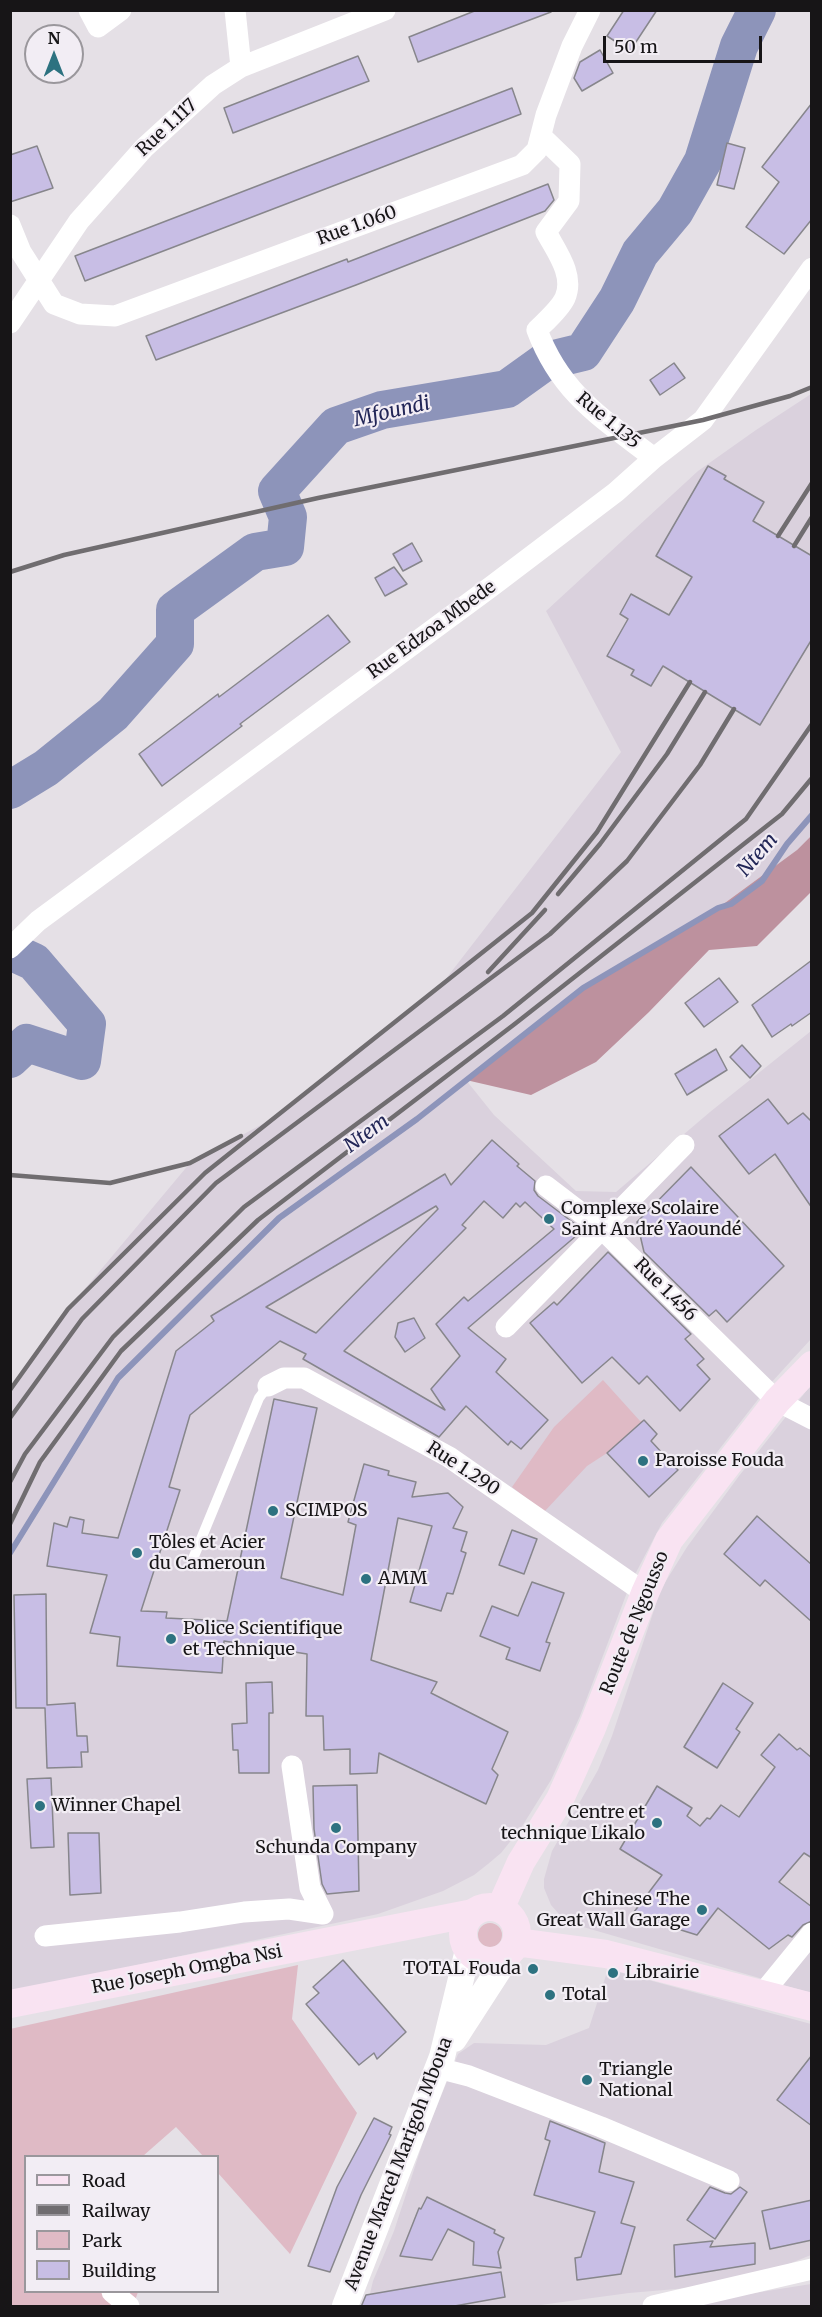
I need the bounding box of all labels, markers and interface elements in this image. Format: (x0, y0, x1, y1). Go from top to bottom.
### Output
north arrow (24, 24, 84, 84)
scale bar (606, 24, 765, 62)
text: N (48, 28, 60, 48)
text: 50 m (614, 35, 658, 58)
street label: Rue 1.117 (132, 95, 202, 161)
street label: Rue 1.060 (314, 202, 400, 250)
street label: Rue 1.135 (572, 388, 644, 454)
water label: Mfoundi (352, 392, 432, 432)
street label: Rue Edzoa Mbede (364, 576, 500, 684)
water label: Ntem (733, 828, 783, 882)
water label: Ntem (340, 1110, 394, 1158)
place label: Complexe Scolaire Saint André Yaoundé (561, 1198, 741, 1240)
marker: Complexe Scolaire Saint André Yaoundé (542, 1212, 556, 1226)
street label: Rue 1.456 (629, 1254, 701, 1326)
street label: Rue 1.290 (423, 1437, 503, 1501)
place label: Paroisse Fouda (655, 1450, 784, 1472)
marker: Paroisse Fouda (636, 1454, 650, 1468)
place label: SCIMPOS (285, 1500, 367, 1522)
marker: SCIMPOS (266, 1504, 280, 1518)
place label: Tôles et Acier du Cameroun (149, 1532, 265, 1574)
marker: Tôles et Acier du Cameroun (130, 1546, 144, 1560)
street label: Route de Ngousso (596, 1548, 674, 1698)
place label: AMM (378, 1568, 427, 1590)
marker: AMM (359, 1572, 373, 1586)
place label: Police Scientifique et Technique (183, 1618, 342, 1660)
marker: Police Scientifique et Technique (164, 1632, 178, 1646)
place label: Winner Chapel (52, 1795, 181, 1817)
marker: Winner Chapel (33, 1799, 47, 1813)
place label: Centre et technique Likalo (501, 1802, 645, 1844)
marker: Centre et technique Likalo (650, 1816, 664, 1830)
marker: Schunda Company (329, 1821, 343, 1835)
place label: Schunda Company (255, 1837, 417, 1859)
place label: Chinese The Great Wall Garage (537, 1889, 690, 1932)
marker: Chinese The Great Wall Garage (695, 1903, 709, 1917)
street label: Rue Joseph Omgba Nsi (90, 1941, 284, 1999)
place label: TOTAL Fouda (403, 1958, 521, 1980)
marker: TOTAL Fouda (526, 1962, 540, 1976)
place label: Librairie (625, 1962, 699, 1984)
marker: Librairie (606, 1966, 620, 1980)
place label: Total (562, 1984, 607, 2006)
marker: Total (543, 1988, 557, 2002)
street label: Avenue Marcel Marigoh Mboua (341, 2034, 457, 2294)
place label: Triangle National (599, 2059, 673, 2102)
marker: Triangle National (580, 2073, 594, 2087)
legend (24, 2155, 219, 2293)
text: Road (82, 2169, 126, 2192)
text: Railway (82, 2199, 150, 2222)
text: Park (82, 2229, 122, 2252)
text: Building (82, 2259, 156, 2282)

